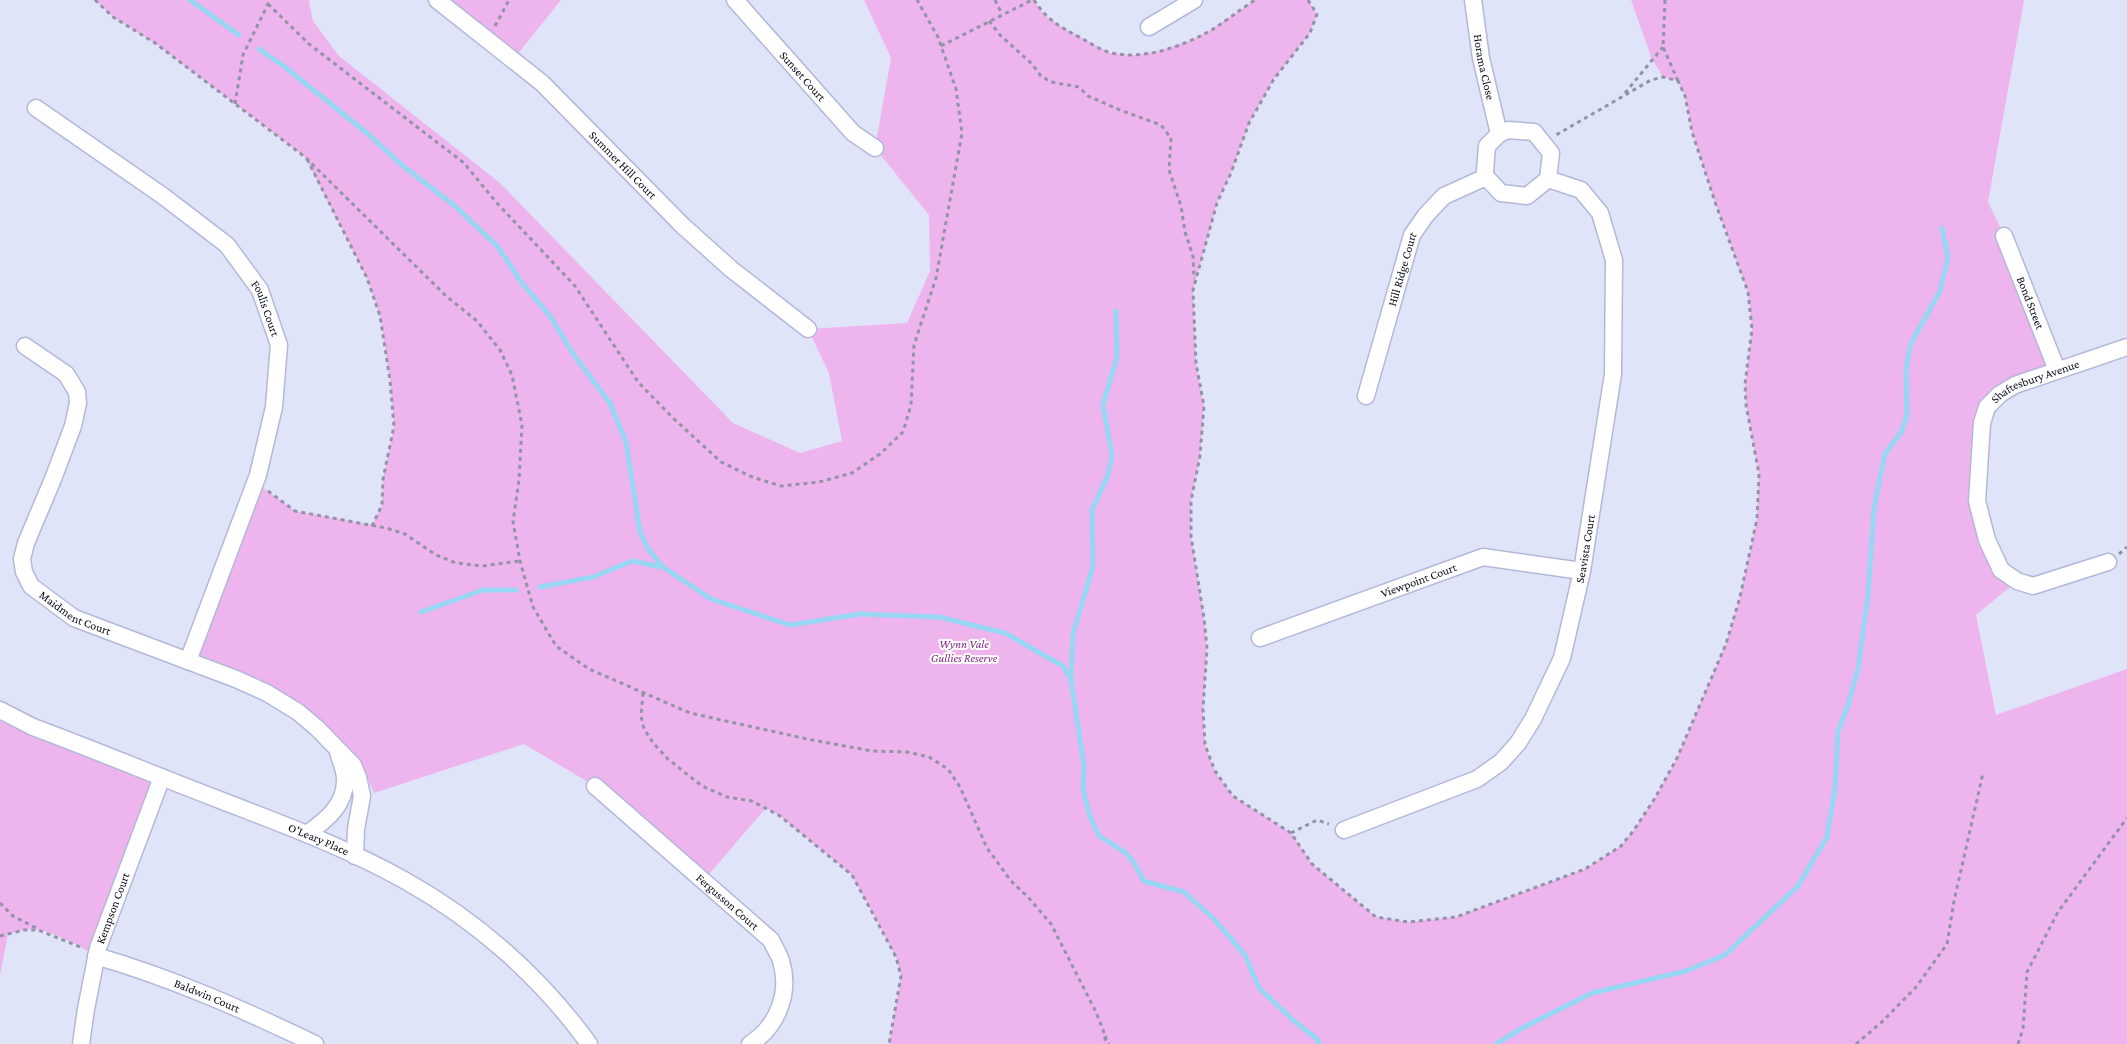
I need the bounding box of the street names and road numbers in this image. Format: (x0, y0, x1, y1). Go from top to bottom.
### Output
street label: Horama Close (1471, 33, 1498, 101)
street label: Sunset Court (777, 48, 829, 105)
street label: Summer Hill Court (586, 128, 660, 203)
street label: Hill Ridge Court (1385, 228, 1420, 308)
street label: Bond Street (2014, 274, 2048, 332)
street label: Foulis Court (248, 278, 283, 339)
street label: Shaftesbury Avenue (1988, 357, 2081, 406)
street label: Seavista Court (1572, 512, 1598, 584)
street label: Viewpoint Court (1379, 560, 1460, 600)
street label: Maidment Court (37, 588, 114, 639)
street label: O'Leary Place (286, 820, 351, 858)
street label: Kempson Court (93, 870, 133, 946)
street label: Fergusson Court (693, 871, 763, 934)
street label: Baldwin Court (172, 976, 243, 1016)

